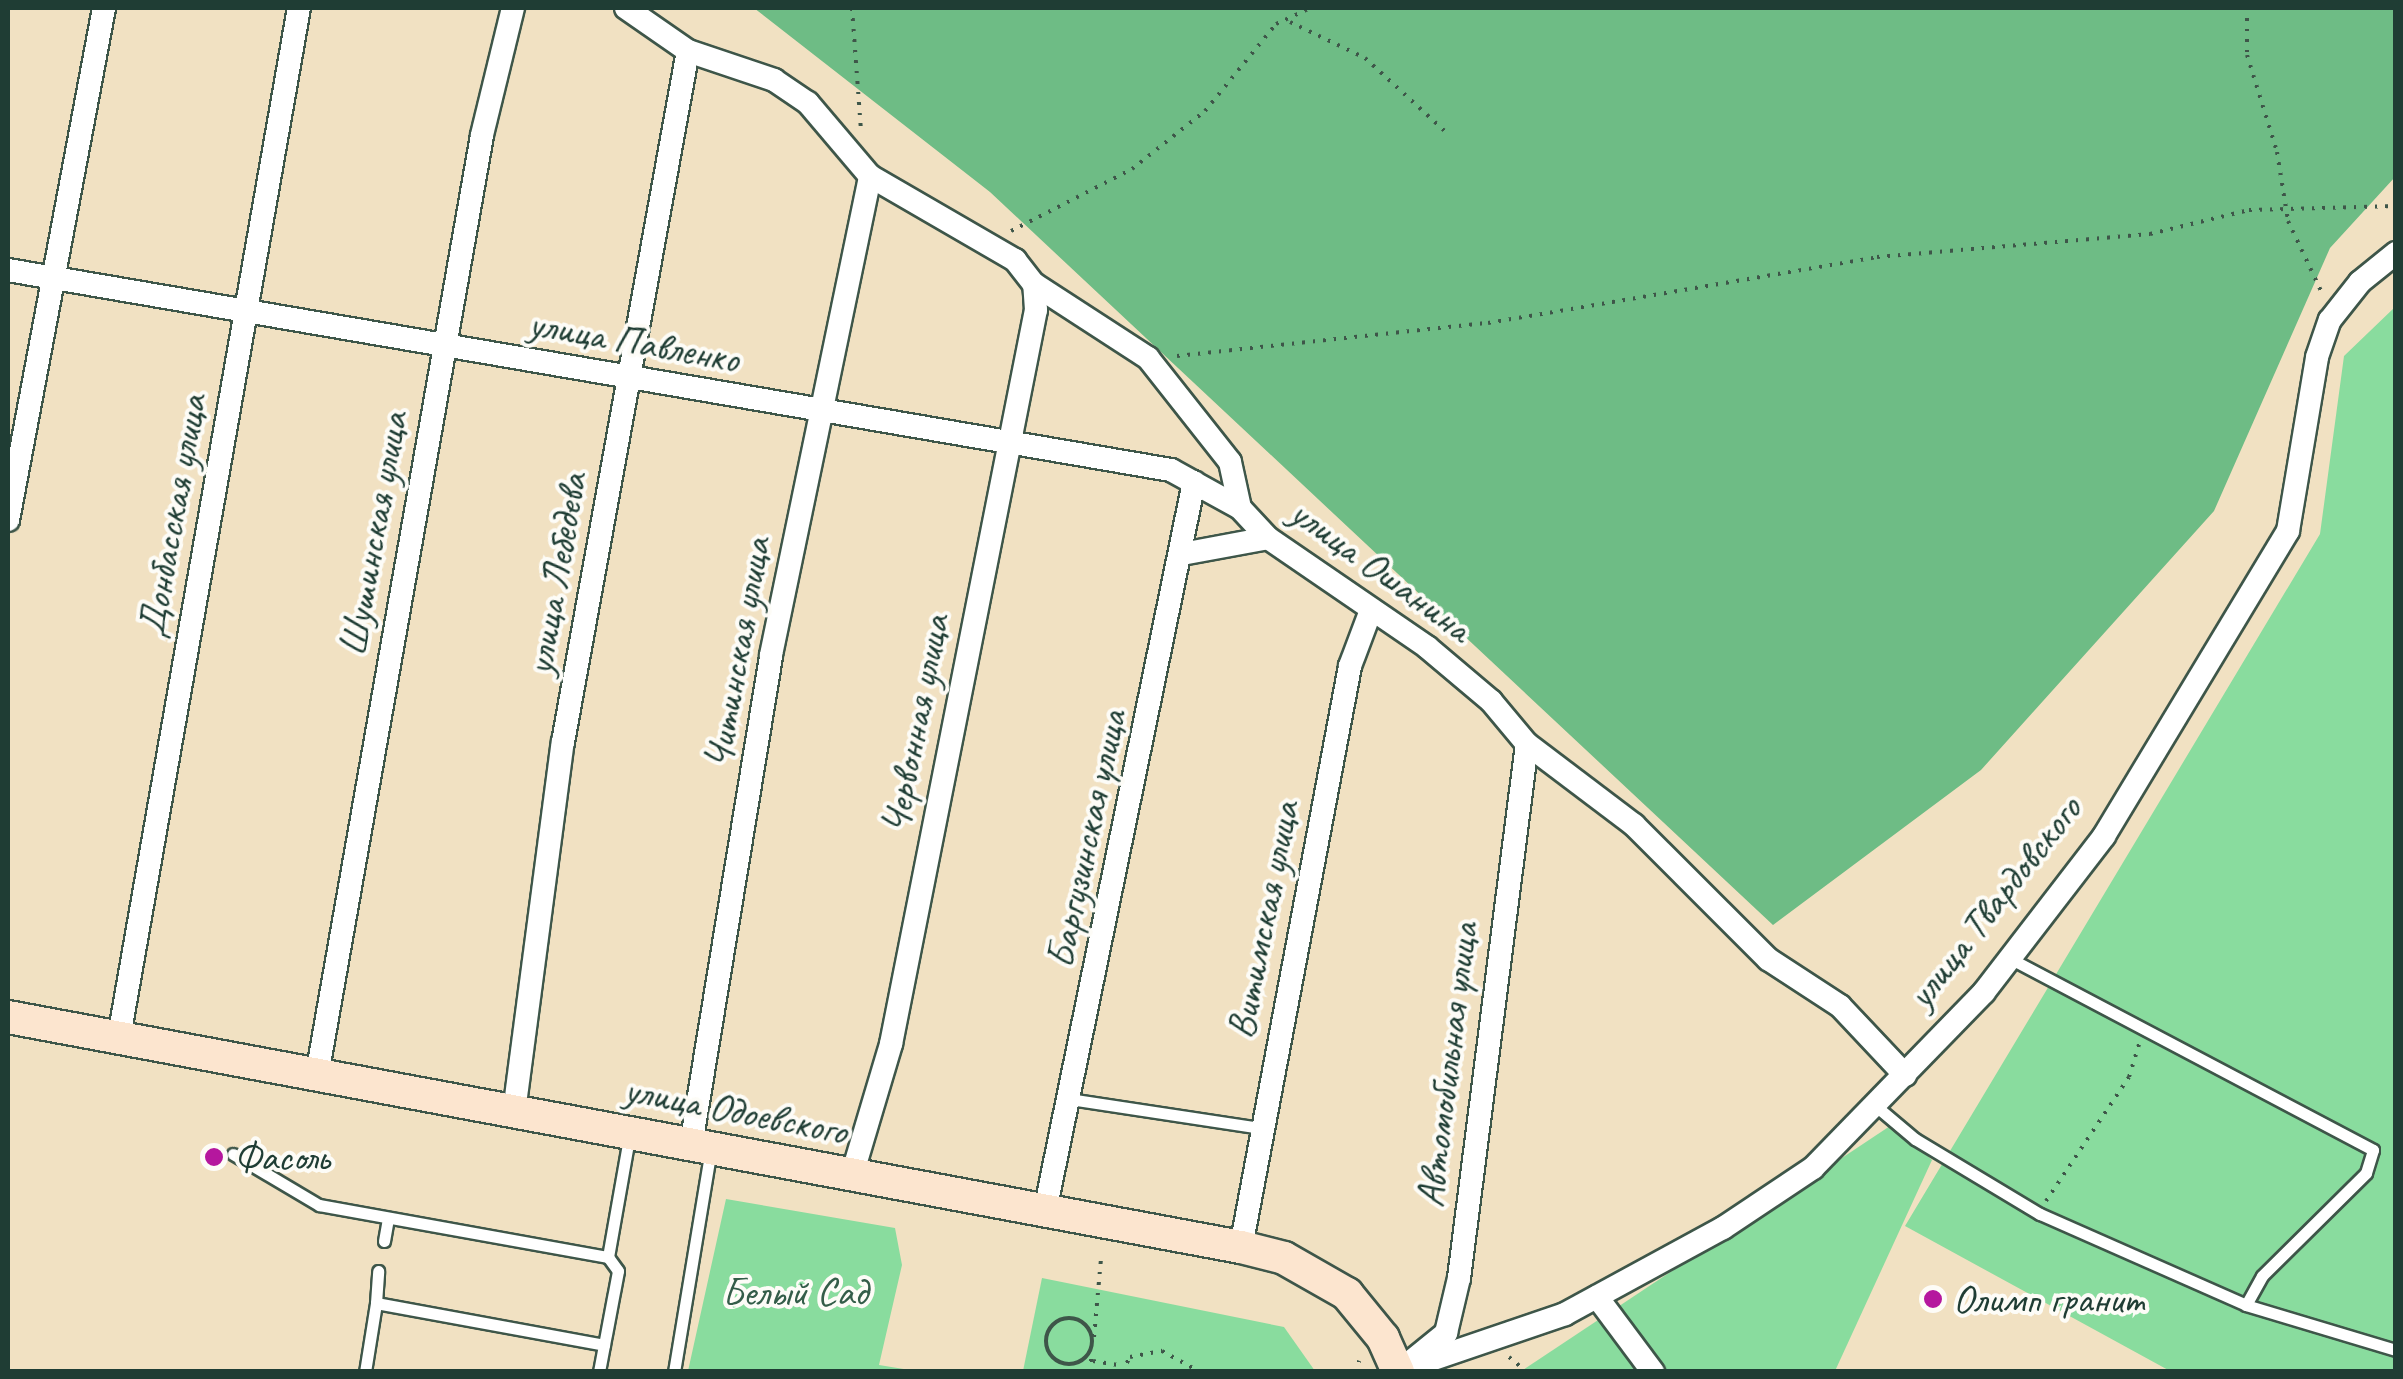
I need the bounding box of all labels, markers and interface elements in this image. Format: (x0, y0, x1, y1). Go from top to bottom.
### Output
street label: улица Павленко (526, 299, 742, 383)
street label: Донбасская улица (127, 390, 217, 642)
street label: Шушинская улица (328, 407, 418, 661)
street label: улица Лебедева (515, 470, 597, 678)
street label: улица Ошанина (1280, 488, 1482, 652)
street label: Читинская улица (693, 532, 781, 774)
street label: Червонная улица (870, 609, 960, 839)
street label: Баргузинская улица (1035, 705, 1137, 973)
street label: улица Твардовского (1897, 787, 2091, 1017)
street label: Витимская улица (1216, 796, 1310, 1044)
street label: Автомобильная улица (1405, 918, 1489, 1212)
street label: улица Одоевского (619, 1065, 853, 1155)
place label: Фасоль (234, 1133, 329, 1181)
marker: Фасоль (203, 1146, 225, 1168)
park label: Белый Сад (722, 1268, 868, 1316)
place label: Олимп гранит (1953, 1275, 2148, 1323)
marker: Олимп гранит (1922, 1288, 1944, 1310)

